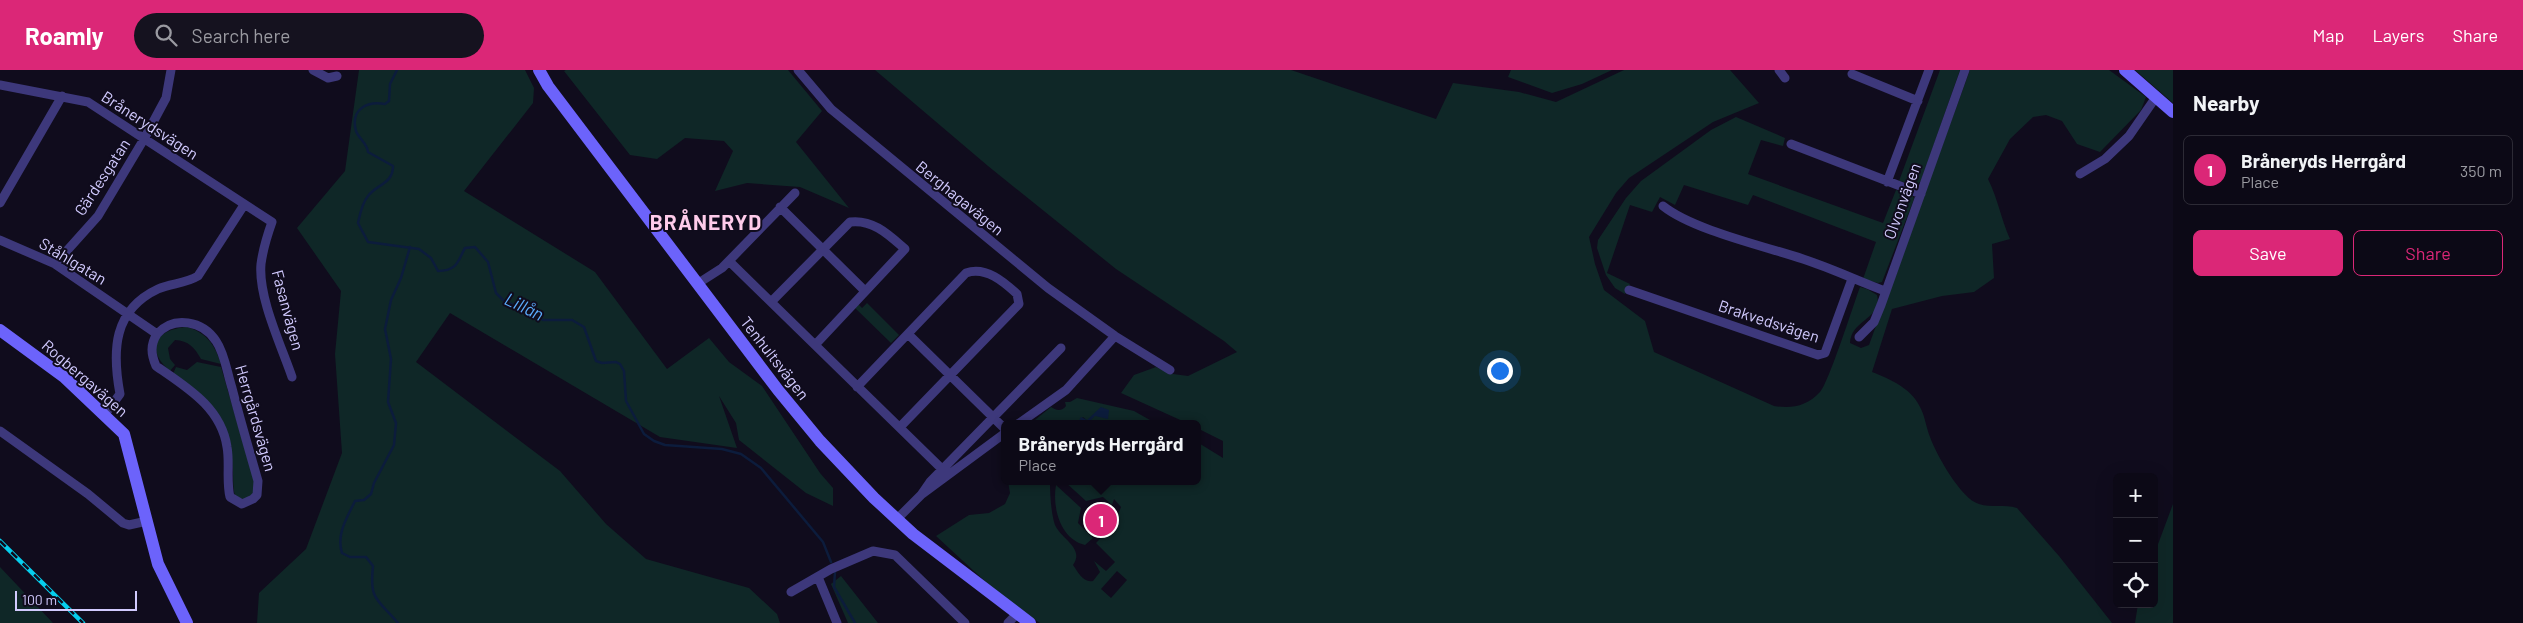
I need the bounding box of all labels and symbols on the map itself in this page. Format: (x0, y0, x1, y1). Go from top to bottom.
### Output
street label: Brånerydsvägen (98, 86, 202, 163)
street label: Gärdesgatan (70, 135, 133, 219)
street label: Berghagavägen (913, 156, 1008, 239)
street label: Olvonvägen (1879, 160, 1924, 241)
district label: BRÅNERYD (650, 209, 762, 234)
street label: Ståhlgatan (36, 233, 110, 288)
street label: Fasanvägen (269, 268, 308, 352)
water label: Lillån (501, 287, 548, 325)
street label: Brakvedsvägen (1716, 295, 1822, 346)
street label: Tenhultsvägen (737, 312, 814, 403)
street label: Rogbergavägen (38, 335, 132, 420)
your location (1487, 358, 1513, 384)
street label: Herrgårdsvägen (232, 362, 281, 473)
pin: 1 (1085, 501, 1117, 539)
scale bar (15, 588, 138, 611)

